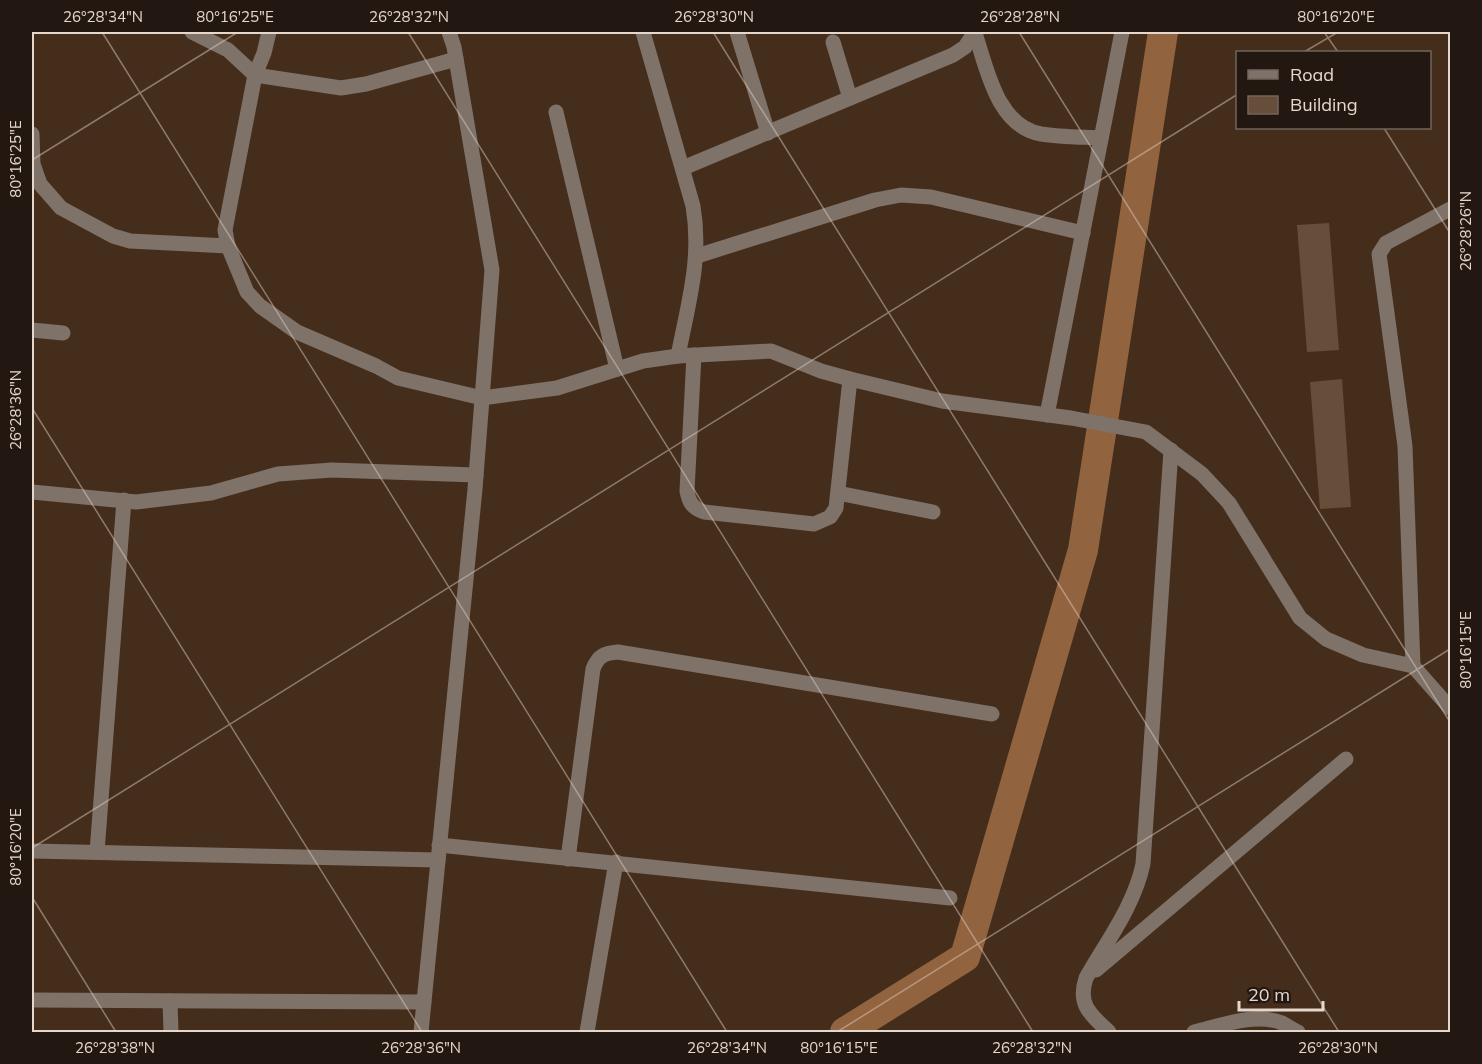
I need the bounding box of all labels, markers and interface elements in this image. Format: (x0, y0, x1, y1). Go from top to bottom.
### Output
text: 26°28'34"N (63, 7, 143, 26)
text: 80°16'25"E (196, 7, 274, 26)
text: 26°28'32"N (369, 7, 449, 26)
text: 26°28'30"N (674, 7, 754, 26)
text: 26°28'28"N (980, 7, 1060, 26)
text: 80°16'20"E (1297, 7, 1375, 26)
legend (1236, 51, 1431, 129)
text: Road (1290, 63, 1334, 86)
text: Building (1290, 93, 1358, 116)
text: 80°16'25"E (6, 120, 25, 198)
text: 26°28'26"N (1456, 191, 1475, 271)
text: 26°28'36"N (6, 370, 25, 450)
text: 80°16'15"E (1456, 611, 1475, 689)
text: 80°16'20"E (6, 808, 25, 886)
scale bar (1239, 974, 1323, 1012)
text: 20 m (1248, 983, 1290, 1006)
text: 26°28'38"N (75, 1038, 155, 1057)
text: 26°28'36"N (381, 1038, 461, 1057)
text: 26°28'34"N (687, 1038, 767, 1057)
text: 80°16'15"E (800, 1038, 878, 1057)
text: 26°28'32"N (992, 1038, 1072, 1057)
text: 26°28'30"N (1298, 1038, 1378, 1057)

